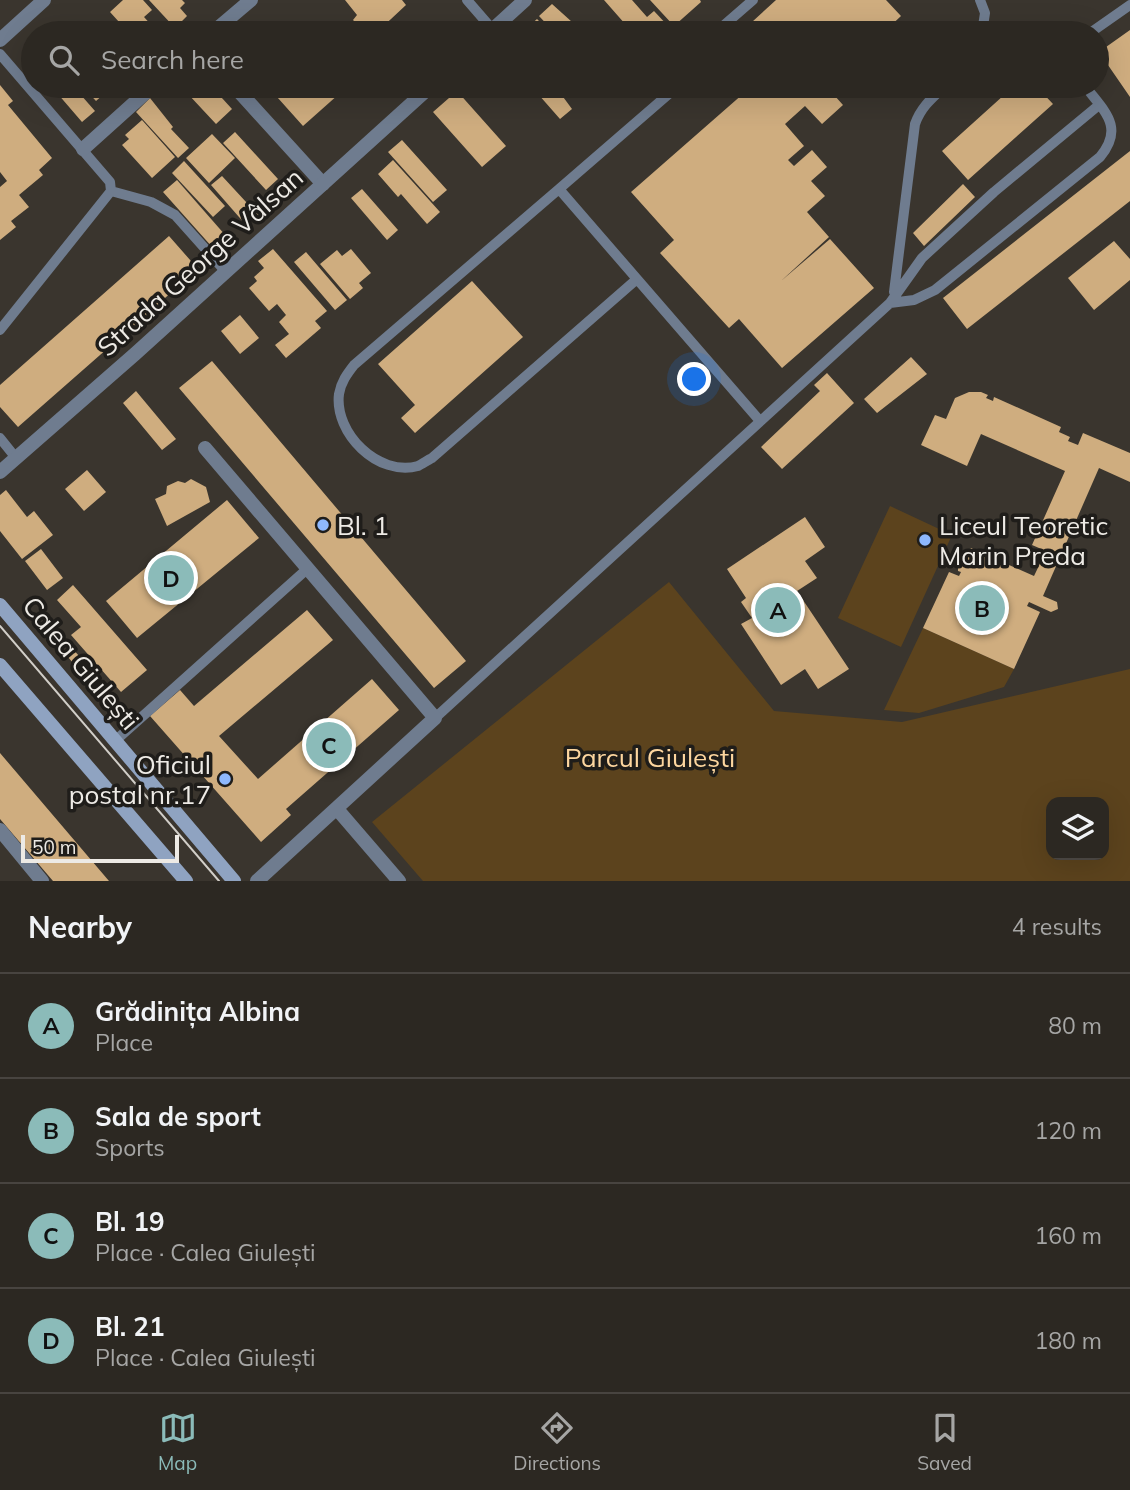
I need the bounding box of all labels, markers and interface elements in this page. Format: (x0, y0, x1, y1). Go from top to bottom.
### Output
search box (21, 21, 1109, 98)
icon: search (45, 41, 83, 79)
text: Search here (101, 43, 244, 76)
street label: Strada George Vâlsan (90, 161, 310, 363)
your location (677, 362, 711, 396)
place label: Bl. 1 (337, 509, 389, 542)
place label: Liceul Teoretic Marin Preda (939, 509, 1108, 572)
marker: Bl. 1 (315, 517, 331, 533)
marker: Liceul Teoretic Marin Preda (917, 532, 933, 548)
pin: D (148, 552, 194, 604)
pin: B (959, 582, 1005, 634)
pin: A (755, 584, 801, 636)
street label: Calea Giulești (16, 589, 146, 737)
pin: C (306, 719, 352, 771)
park label: Parcul Giulești (565, 741, 735, 774)
place label: Oficiul postal nr.17 (69, 748, 211, 811)
marker: Oficiul postal nr.17 (217, 771, 233, 787)
map controls (1046, 797, 1109, 860)
button: layers (1046, 797, 1109, 860)
scale bar (21, 832, 178, 864)
text: 50 m (32, 835, 76, 859)
text: Nearby (28, 908, 132, 946)
text: 4 results (1012, 912, 1102, 941)
text: Grădinița Albina (95, 995, 300, 1028)
text: A (42, 1011, 60, 1040)
text: 80 m (1048, 1011, 1102, 1040)
text: Place (95, 1028, 153, 1057)
text: Sala de sport (95, 1100, 261, 1133)
text: B (43, 1116, 59, 1145)
text: 120 m (1034, 1116, 1102, 1145)
text: Sports (95, 1133, 165, 1162)
text: Bl. 19 (95, 1205, 165, 1238)
text: C (43, 1221, 59, 1250)
text: 160 m (1034, 1221, 1102, 1250)
text: Place · Calea Giulești (95, 1238, 316, 1267)
text: Bl. 21 (95, 1310, 165, 1343)
text: D (42, 1326, 60, 1355)
text: 180 m (1034, 1326, 1102, 1355)
text: Place · Calea Giulești (95, 1343, 316, 1372)
tab: Map (158, 1409, 197, 1475)
tab: Directions (513, 1409, 601, 1475)
tab: Saved (917, 1409, 972, 1475)

